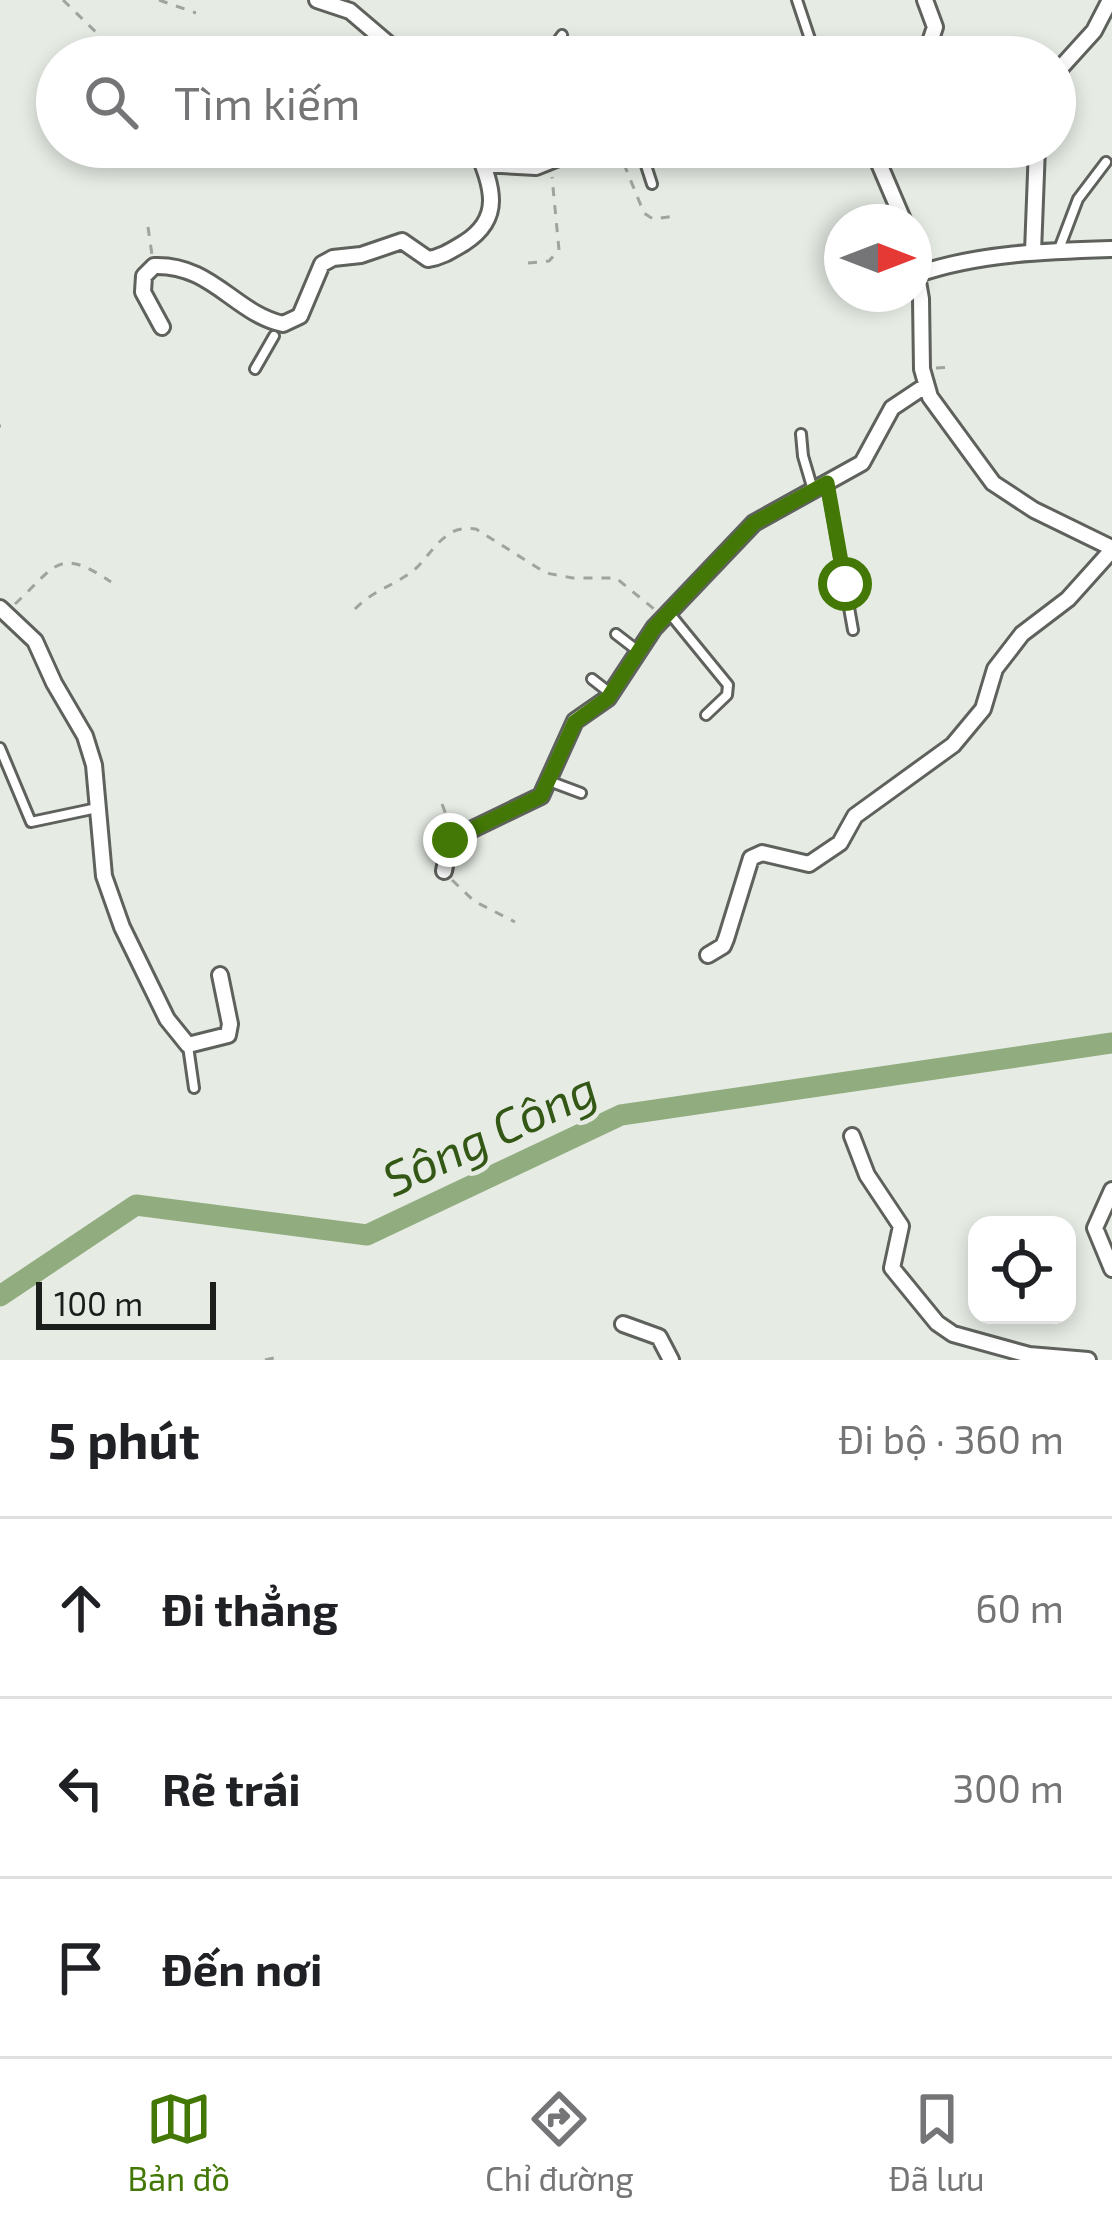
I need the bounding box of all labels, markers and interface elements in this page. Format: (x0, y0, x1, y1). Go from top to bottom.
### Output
search box (36, 36, 1076, 168)
icon: search (78, 69, 144, 135)
text: Tìm kiếm (174, 75, 361, 129)
north arrow (824, 204, 932, 312)
route start (818, 557, 872, 611)
route end (423, 813, 477, 867)
water label: Sông Công (373, 1057, 605, 1207)
map controls (968, 1216, 1076, 1324)
button: locate (968, 1216, 1076, 1324)
scale bar (36, 1276, 216, 1329)
text: 100 m (54, 1283, 143, 1323)
text: 5 phút (48, 1408, 200, 1469)
text: Đi bộ · 360 m (838, 1415, 1064, 1462)
icon: ahead (48, 1575, 114, 1641)
text: Đi thẳng (162, 1581, 339, 1635)
text: 60 m (975, 1584, 1064, 1631)
icon: left (48, 1755, 114, 1821)
text: Rẽ trái (162, 1761, 301, 1815)
text: 300 m (952, 1764, 1064, 1811)
icon: arrive (48, 1935, 114, 2001)
text: Đến nơi (162, 1941, 322, 1995)
tab: Bản đồ (127, 2086, 230, 2198)
tab: Chỉ đường (485, 2086, 634, 2198)
tab: Đã lưu (889, 2086, 985, 2198)

